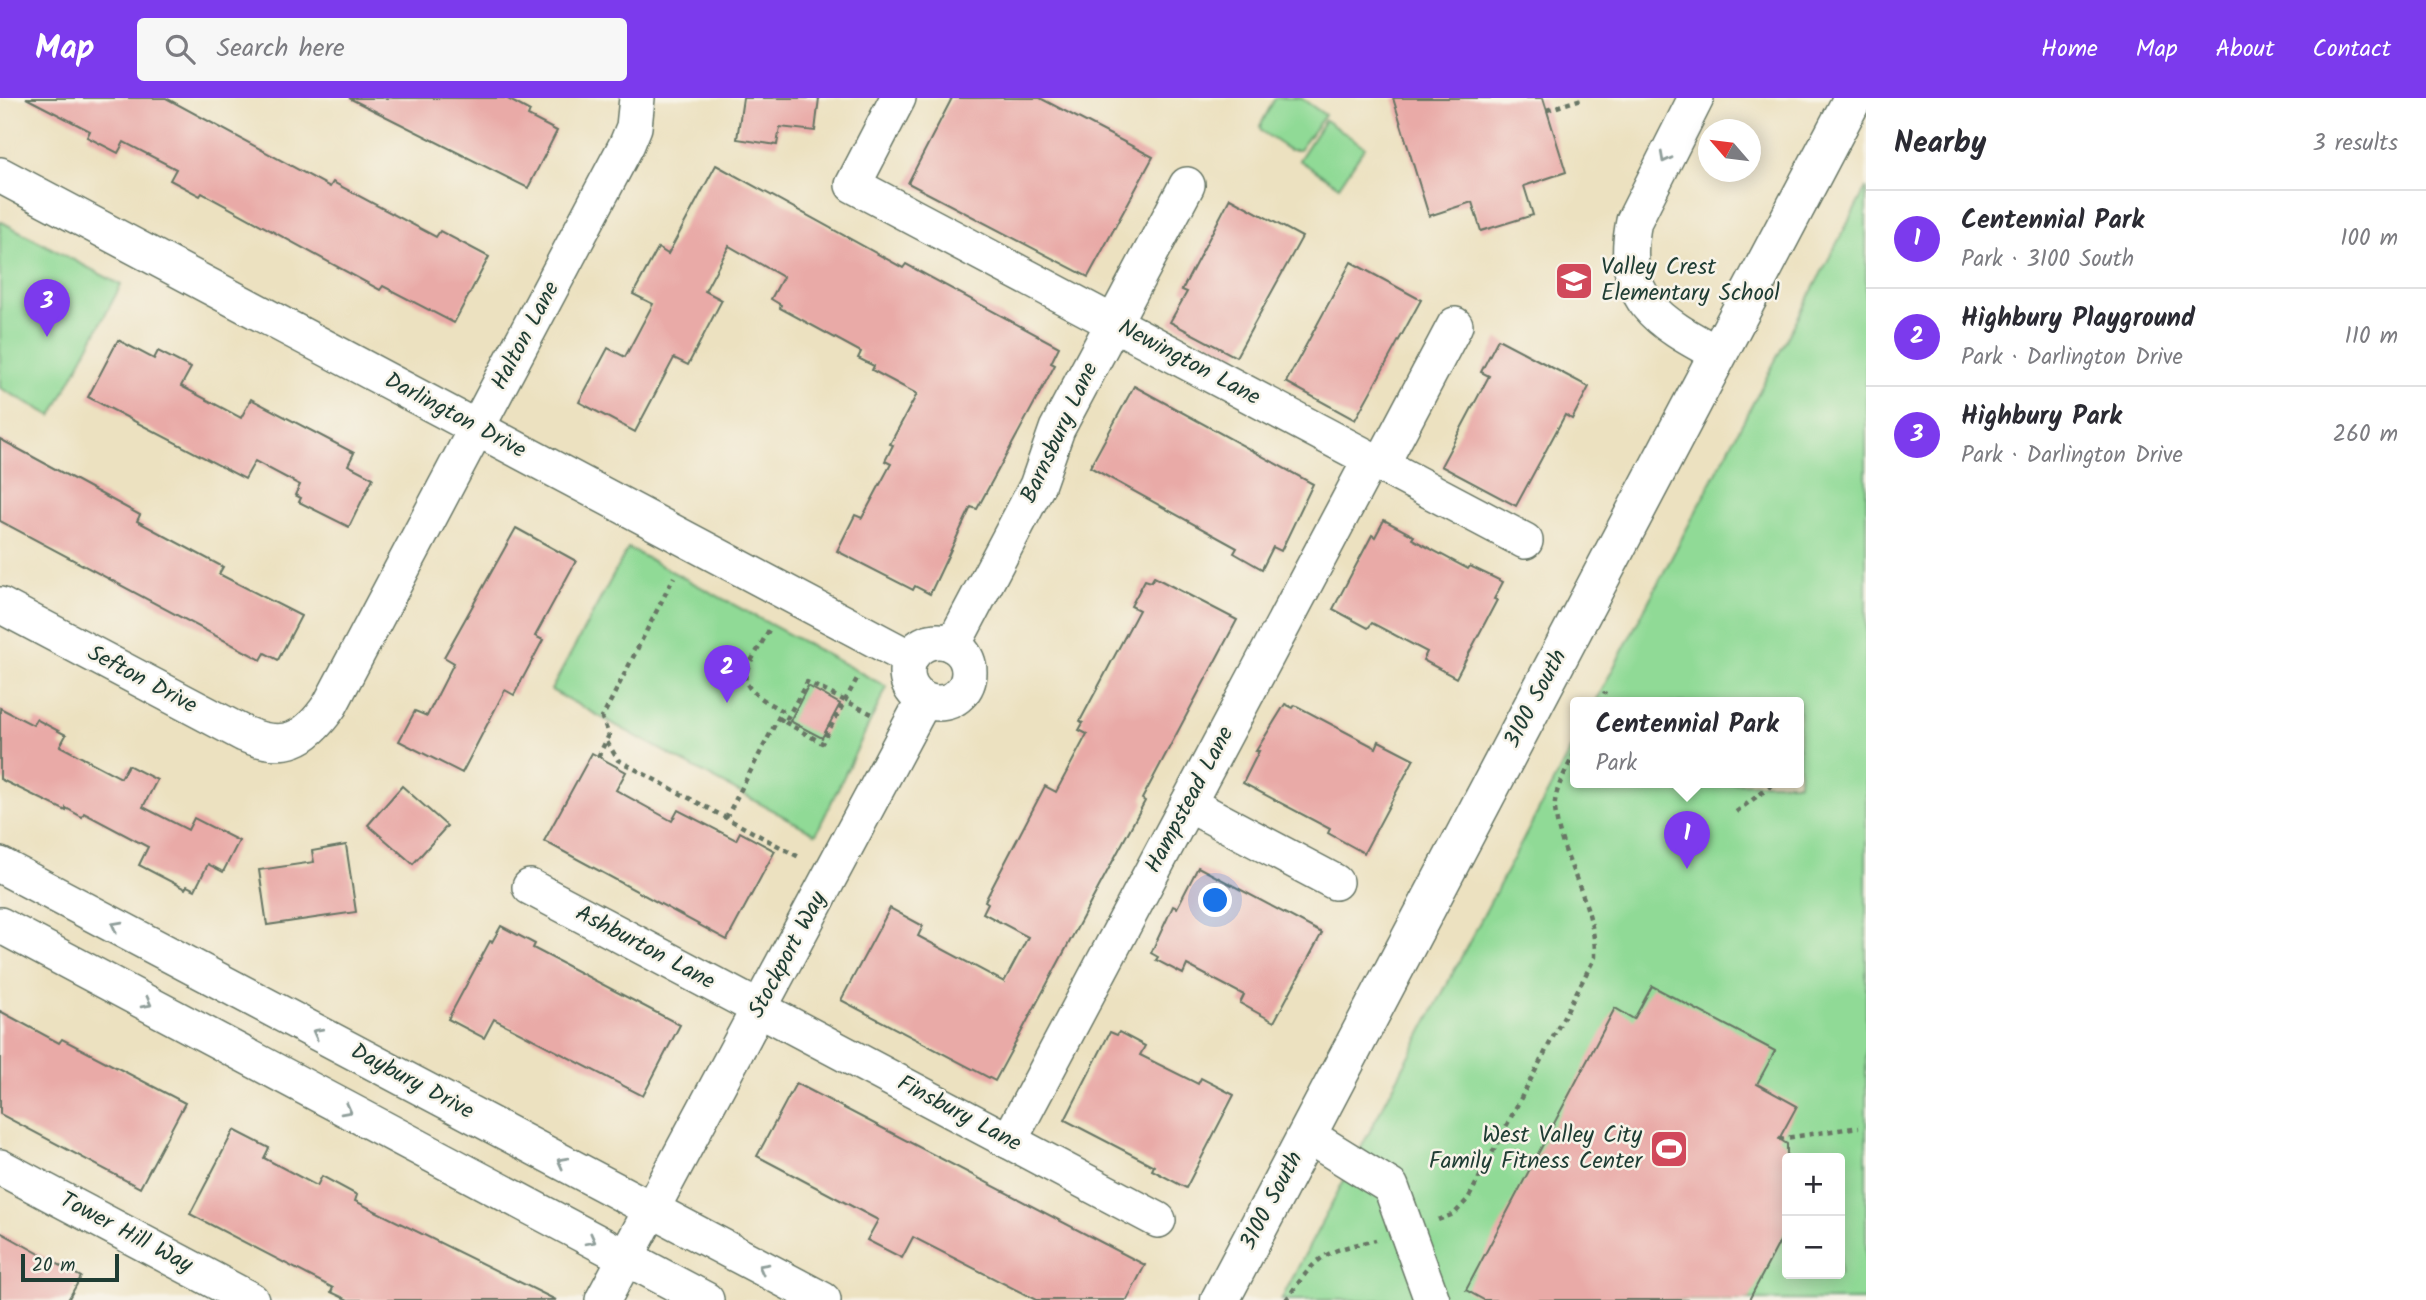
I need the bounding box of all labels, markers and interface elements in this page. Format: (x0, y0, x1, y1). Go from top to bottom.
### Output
search box (137, 18, 627, 81)
text: Map (35, 23, 95, 76)
text: Search here (217, 28, 345, 70)
icon: search (161, 30, 199, 68)
text: Home (2041, 30, 2098, 69)
text: Map (2136, 30, 2178, 69)
text: About (2216, 30, 2274, 69)
text: Contact (2312, 30, 2391, 69)
north arrow (1698, 119, 1761, 182)
text: Nearby (1894, 120, 1986, 168)
text: 3 results (2312, 126, 2398, 162)
one-way arrow (1659, 151, 1673, 164)
text: Centennial Park (1961, 200, 2144, 242)
text: 1 (1914, 221, 1920, 257)
text: 100 m (2340, 221, 2398, 257)
text: Park · 3100 South (1961, 242, 2134, 278)
place label: Valley Crest Elementary School (1601, 250, 1780, 312)
school or university icon: Valley Crest Elementary School (1553, 260, 1595, 302)
street label: Halton Lane (482, 275, 570, 397)
pin: 3 (24, 279, 70, 337)
text: Highbury Playground (1961, 298, 2195, 340)
street label: Newington Lane (1111, 310, 1267, 416)
text: 2 (1910, 319, 1924, 355)
text: 110 m (2345, 319, 2398, 355)
text: Park · Darlington Drive (1961, 340, 2183, 376)
street label: Barnsbury Lane (1012, 357, 1108, 509)
street label: Darlington Drive (378, 363, 532, 469)
text: Highbury Park (1961, 396, 2122, 438)
text: 3 (1911, 417, 1923, 453)
text: 260 m (2333, 417, 2398, 453)
text: Park · Darlington Drive (1961, 438, 2183, 474)
street label: Sefton Drive (81, 636, 203, 724)
street label: 3100 South (1495, 643, 1577, 755)
pin: 2 (704, 645, 750, 703)
popup (1570, 697, 1804, 788)
text: Centennial Park (1595, 704, 1779, 746)
street label: Hampstead Lane (1136, 720, 1244, 880)
text: Park (1595, 746, 1637, 782)
pin: 1 (1664, 811, 1710, 869)
your location (1198, 883, 1232, 917)
street label: Stockport Way (739, 885, 837, 1025)
street label: Ashburton Lane (569, 896, 721, 1000)
one-way arrow (111, 921, 123, 935)
one-way arrow (139, 995, 152, 1008)
one-way arrow (312, 1027, 324, 1041)
street label: Daybury Drive (344, 1034, 480, 1130)
street label: Finsbury Lane (890, 1066, 1028, 1162)
one-way arrow (340, 1102, 353, 1115)
place label: West Valley City Family Fitness Center (1429, 1118, 1643, 1180)
sports icon: West Valley City Family Fitness Center (1648, 1128, 1690, 1170)
street label: 3100 South (1231, 1145, 1313, 1257)
map controls (1782, 1153, 1845, 1279)
button: + (1782, 1153, 1845, 1216)
one-way arrow (556, 1156, 569, 1170)
street label: Tower Hill Way (53, 1183, 199, 1283)
button: − (1782, 1216, 1845, 1279)
one-way arrow (584, 1232, 597, 1246)
scale bar (21, 1251, 119, 1283)
text: 20 m (32, 1251, 75, 1281)
one-way arrow (758, 1263, 770, 1276)

